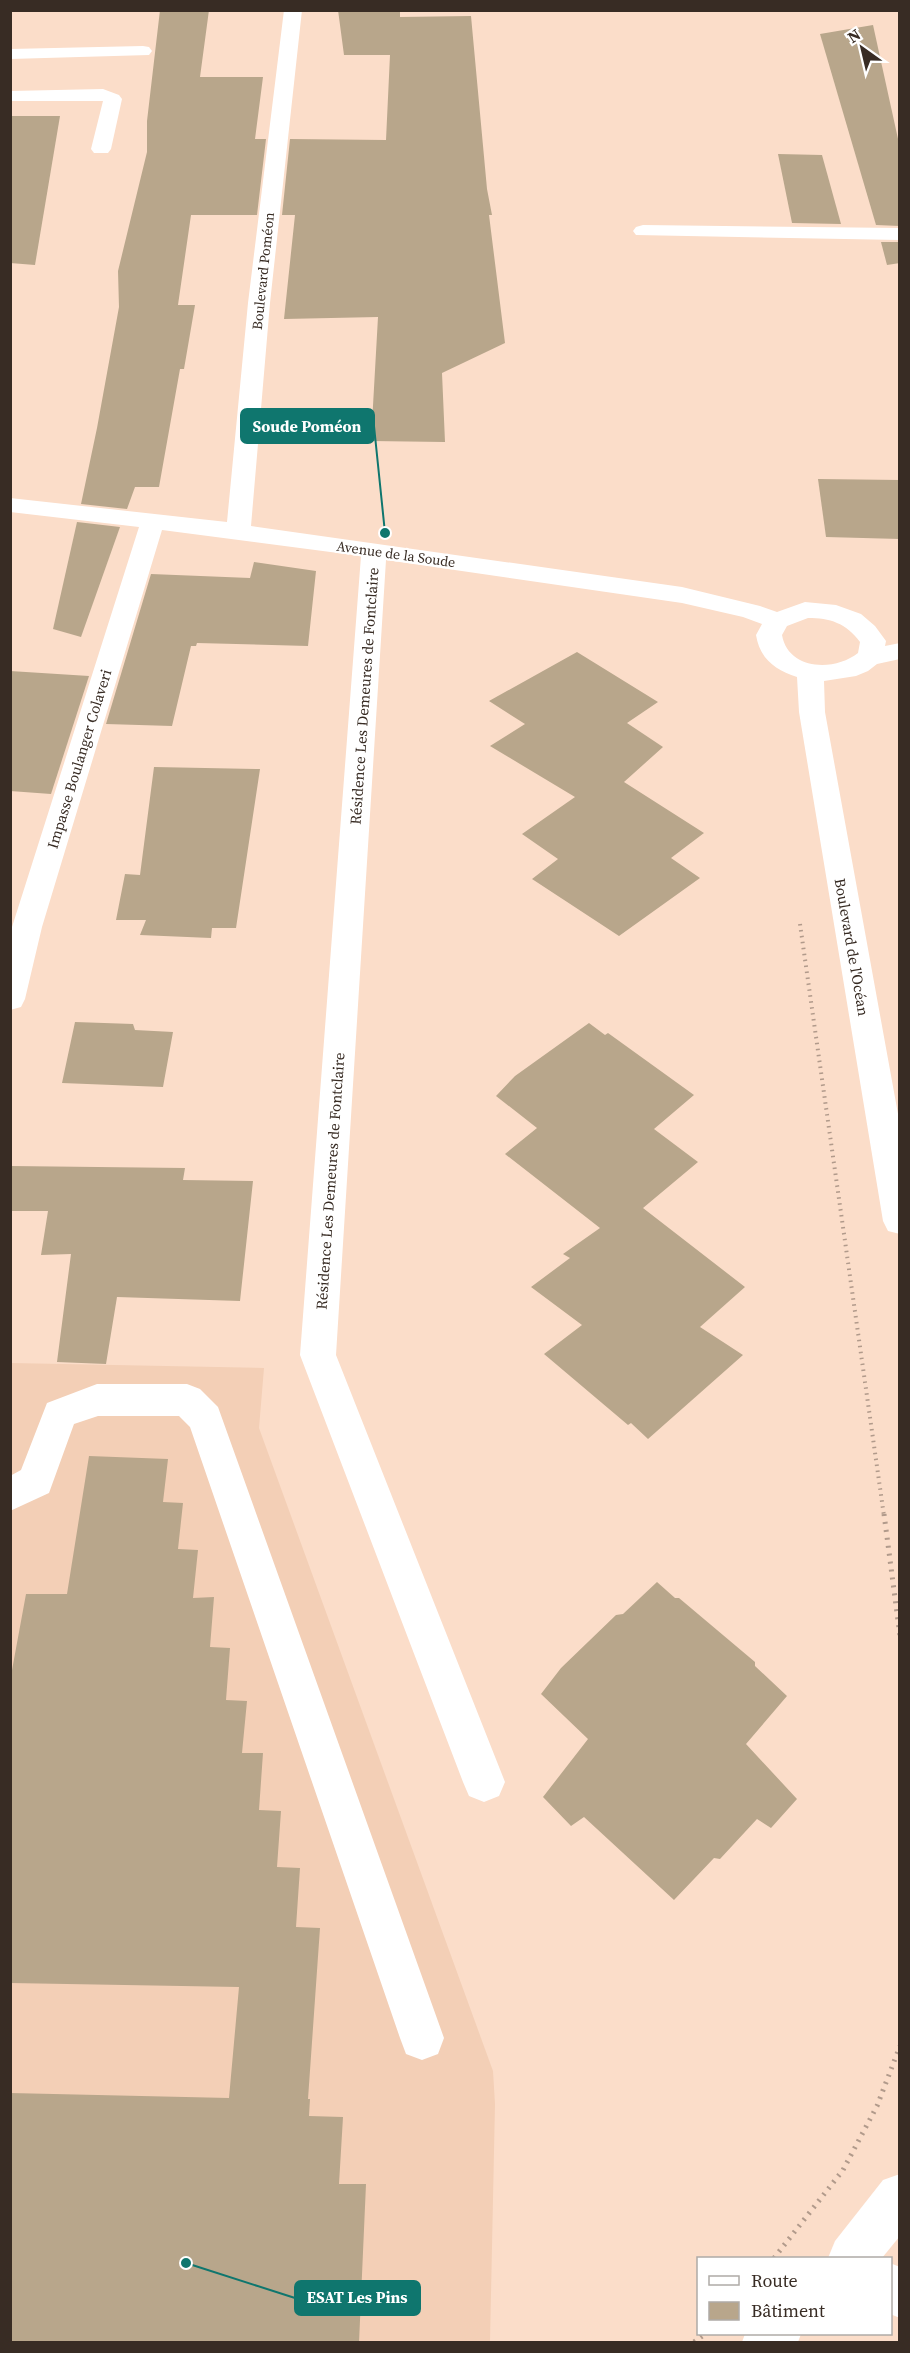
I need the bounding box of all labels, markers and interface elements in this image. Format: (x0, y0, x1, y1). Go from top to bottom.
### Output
north arrow (832, 18, 892, 78)
text: N (843, 23, 865, 48)
street label: Boulevard Poméon (247, 211, 279, 331)
callout: Soude Poméon (241, 409, 374, 443)
text: Soude Poméon (253, 415, 362, 437)
street label: Avenue de la Soude (335, 536, 457, 572)
street label: Résidence Les Demeures de Fontclaire (345, 566, 383, 825)
street label: Impasse Boulanger Colaveri (42, 667, 116, 851)
street label: Boulevard de l'Océan (830, 876, 874, 1018)
street label: Résidence Les Demeures de Fontclaire (311, 1051, 349, 1310)
legend (697, 2257, 892, 2335)
text: Route (751, 2268, 798, 2293)
callout: ESAT Les Pins (295, 2281, 420, 2315)
text: ESAT Les Pins (306, 2286, 408, 2308)
text: Bâtiment (751, 2298, 825, 2323)

